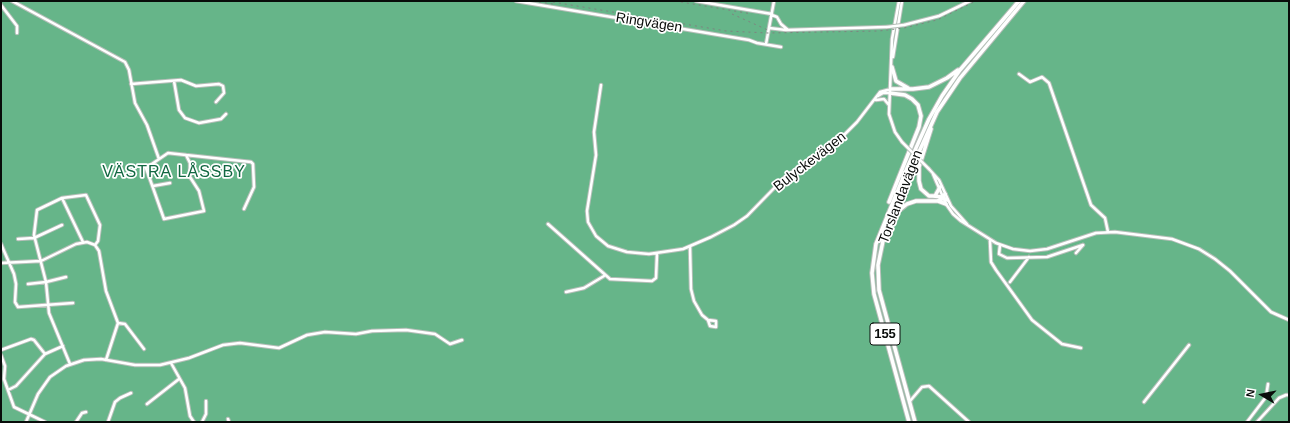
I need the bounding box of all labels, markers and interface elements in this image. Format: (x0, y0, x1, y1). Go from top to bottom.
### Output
street label: Ringvägen (615, 9, 683, 37)
street label: Bulyckevägen (770, 129, 850, 195)
street label: Torslandavägen (875, 148, 927, 246)
district label: VÄSTRA LÅSSBY (102, 163, 246, 183)
road number: 155 (870, 323, 900, 345)
north arrow (1242, 375, 1282, 415)
text: N (1244, 388, 1257, 398)

